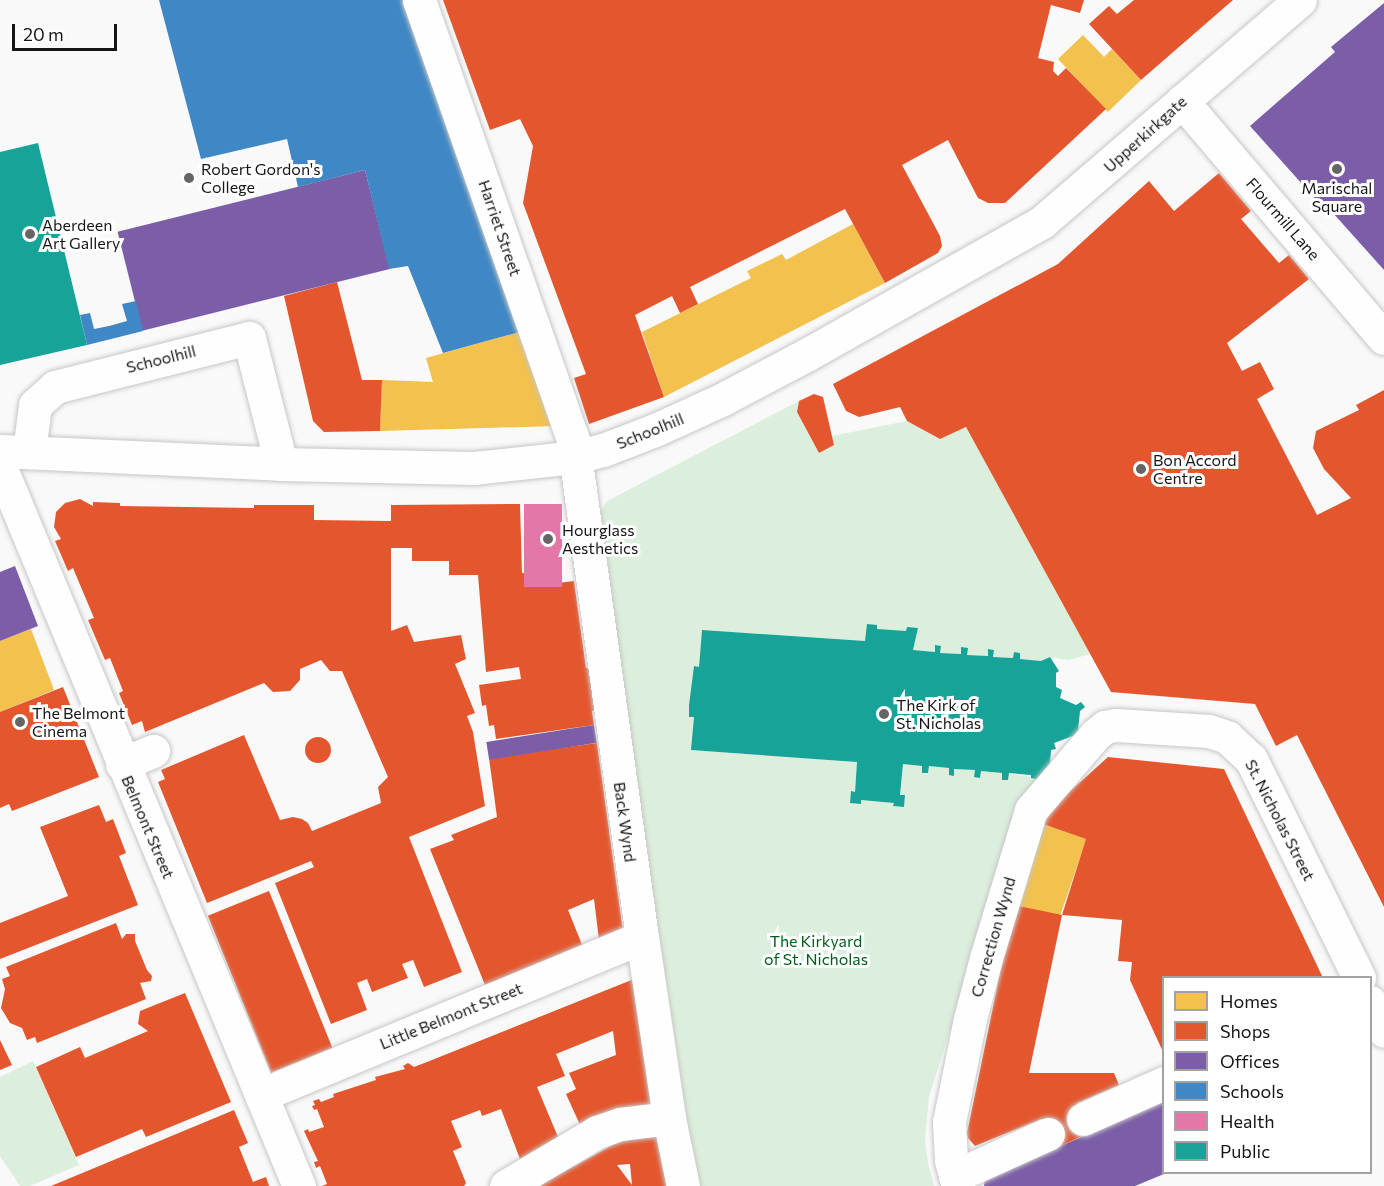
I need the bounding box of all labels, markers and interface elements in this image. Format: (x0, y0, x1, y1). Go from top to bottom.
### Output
scale bar (15, 12, 120, 50)
text: 20 m (23, 23, 64, 45)
street label: Upperkirkgate (1100, 92, 1190, 176)
place label: Robert Gordon's College (201, 159, 321, 197)
marker: Marischal Square (1330, 162, 1344, 176)
marker: Robert Gordon's College (182, 171, 196, 185)
street label: Flourmill Lane (1242, 174, 1324, 264)
street label: Harriet Street (475, 177, 525, 279)
place label: Marischal Square (1302, 178, 1372, 216)
place label: Aberdeen Art Gallery (42, 215, 120, 253)
marker: Aberdeen Art Gallery (23, 227, 37, 241)
street label: Schoolhill (124, 341, 198, 377)
street label: Schoolhill (613, 409, 687, 453)
place label: Bon Accord Centre (1153, 450, 1237, 488)
marker: Bon Accord Centre (1134, 462, 1148, 476)
place label: Hourglass Aesthetics (562, 520, 638, 558)
marker: Hourglass Aesthetics (539, 530, 557, 548)
place label: The Kirk of St. Nicholas (896, 695, 981, 733)
place label: The Belmont Cinema (32, 703, 125, 741)
marker: The Kirk of St. Nicholas (877, 707, 891, 721)
marker: The Belmont Cinema (13, 715, 27, 729)
street label: St. Nicholas Street (1241, 756, 1319, 884)
street label: Belmont Street (118, 772, 178, 882)
street label: Back Wynd (610, 781, 640, 863)
street label: Correction Wynd (967, 875, 1019, 999)
park label: The Kirkyard of St. Nicholas (764, 931, 868, 969)
legend (1162, 976, 1372, 1174)
street label: Little Belmont Street (377, 979, 525, 1053)
text: Homes (1220, 990, 1278, 1012)
text: Shops (1220, 1020, 1270, 1042)
text: Offices (1220, 1050, 1280, 1072)
text: Schools (1220, 1080, 1284, 1102)
text: Health (1220, 1110, 1275, 1132)
text: Public (1220, 1140, 1270, 1162)

